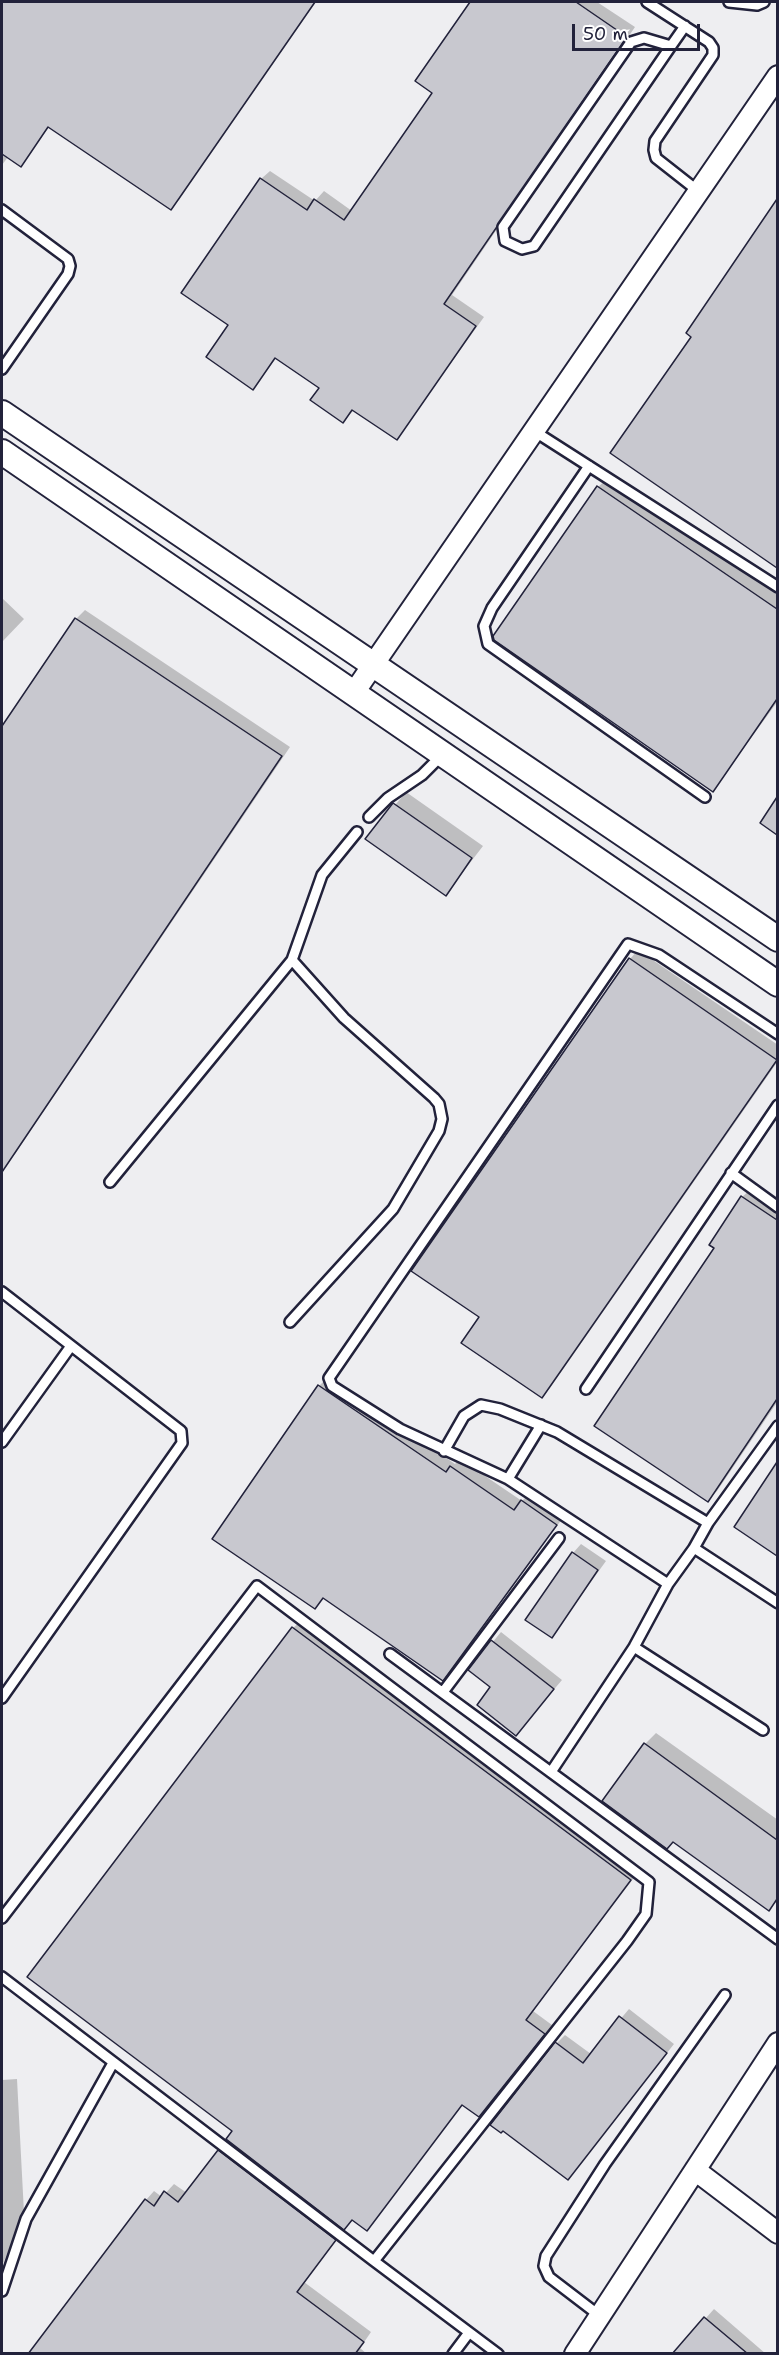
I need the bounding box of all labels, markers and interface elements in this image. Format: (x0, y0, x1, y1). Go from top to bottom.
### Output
scale bar (575, 12, 702, 50)
text: 50 m (583, 22, 628, 46)

